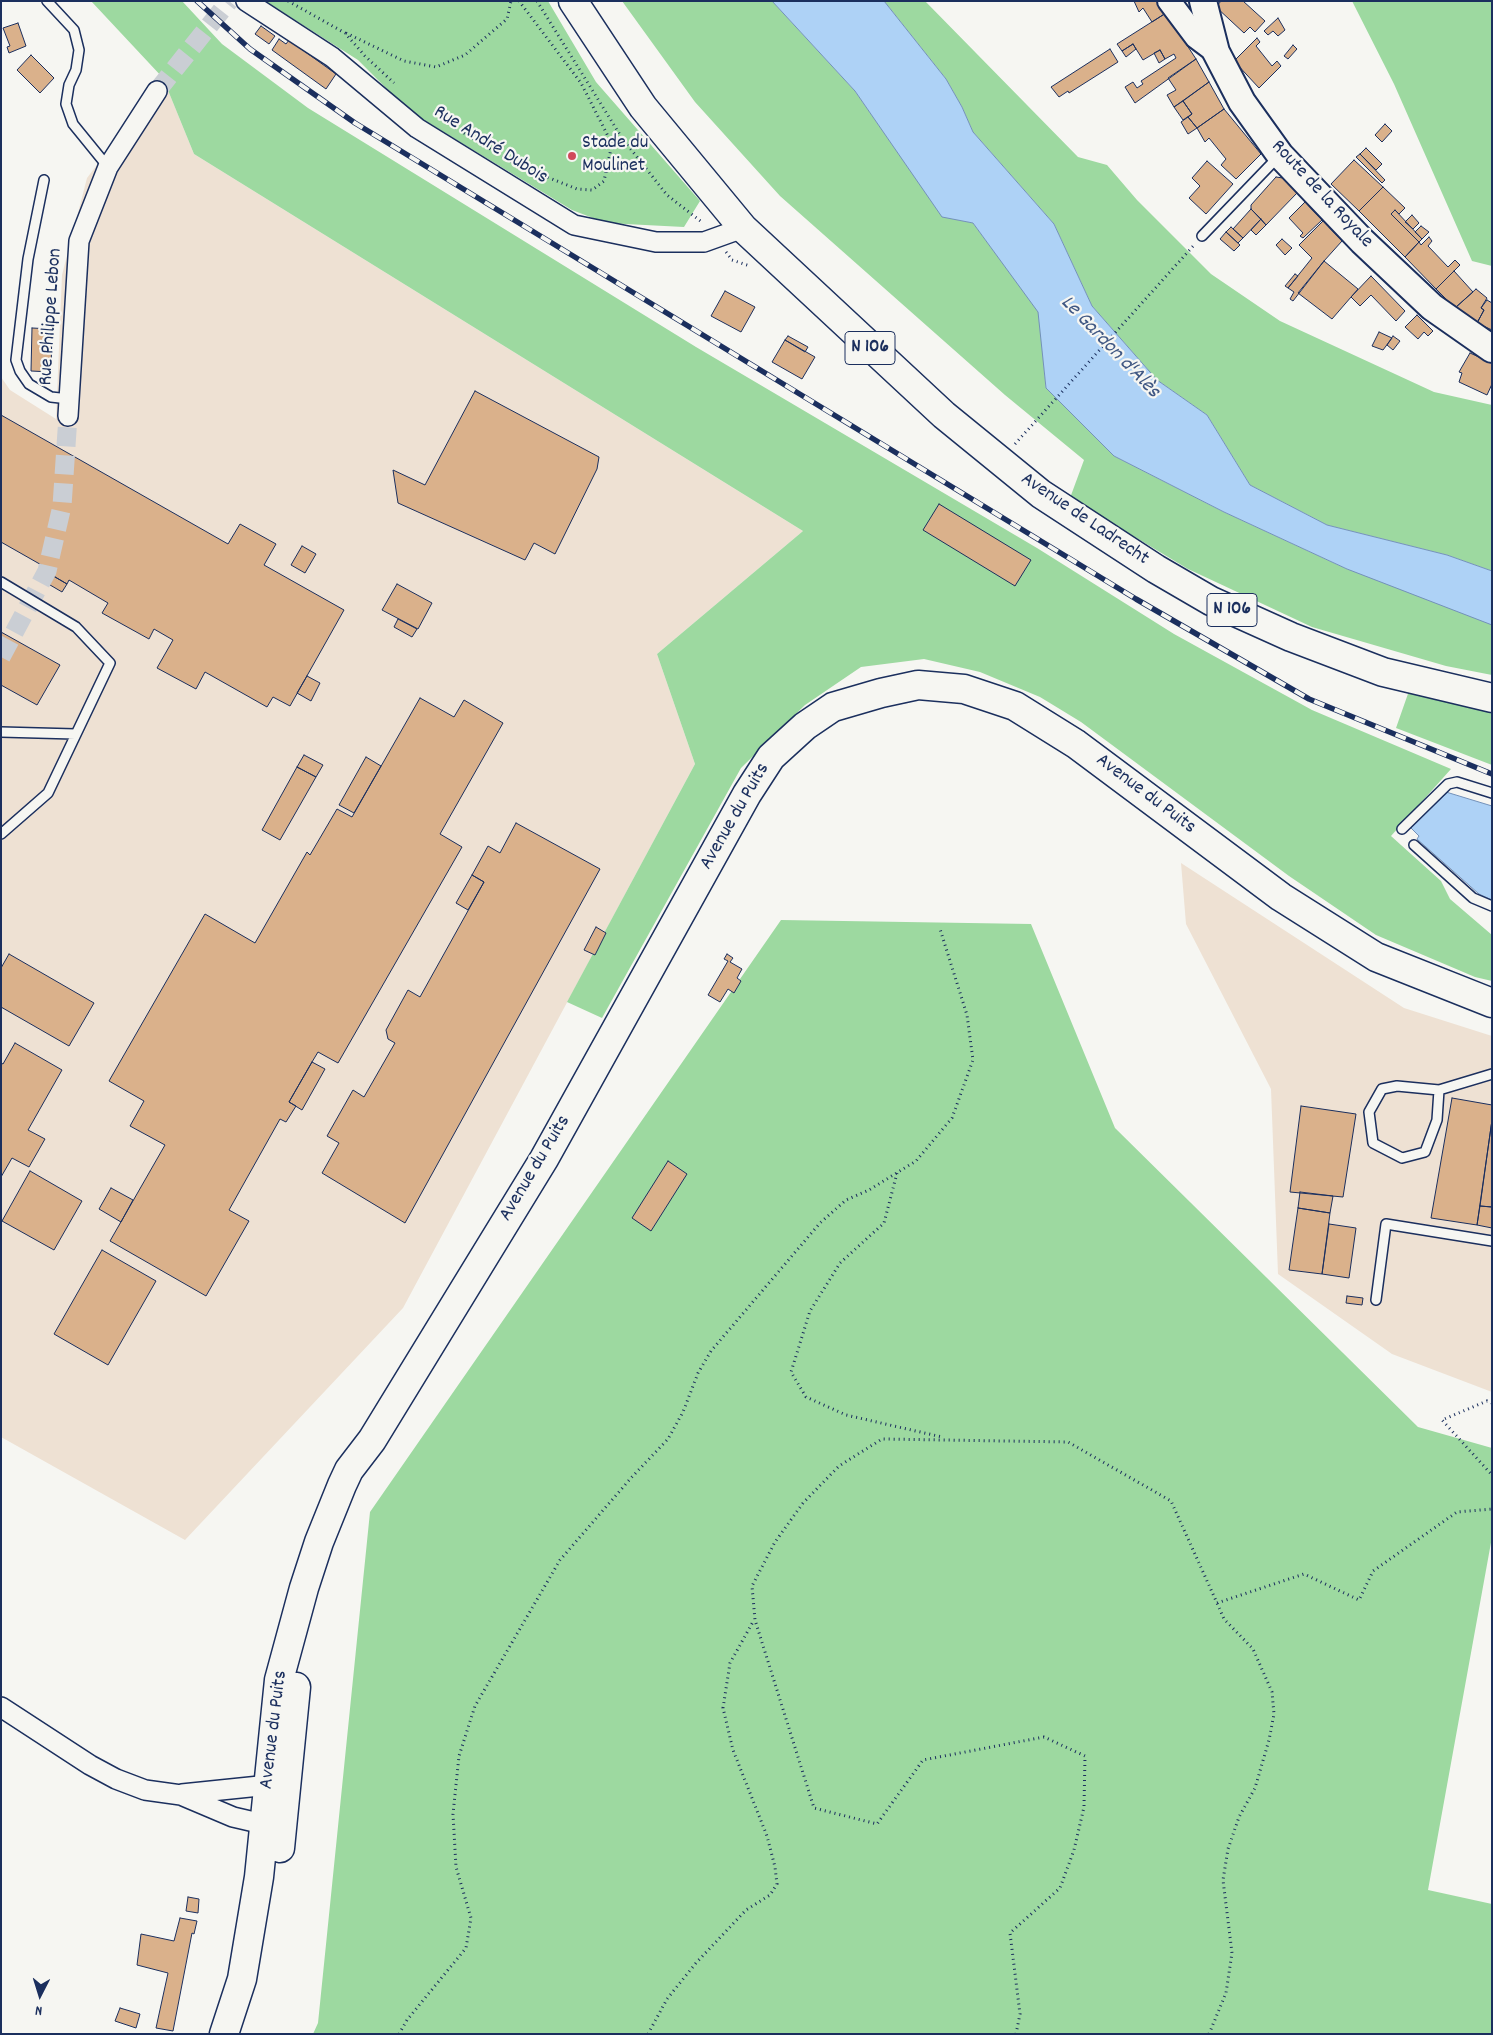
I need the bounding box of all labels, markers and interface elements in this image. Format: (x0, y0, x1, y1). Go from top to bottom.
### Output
street label: Rue André Dubois (428, 101, 552, 191)
place label: Stade du Moulinet (582, 132, 648, 179)
street label: Route de la Royale (1265, 136, 1377, 254)
marker: Stade du Moulinet (566, 150, 578, 162)
street label: Rue Philippe Lebon (35, 248, 69, 386)
water label: Le Gardon d'Alès (1054, 291, 1164, 405)
road number: N 106 (845, 332, 895, 364)
street label: Avenue de Ladrecht (1015, 468, 1153, 572)
road number: N 106 (1207, 594, 1257, 626)
street label: Avenue du Puits (1090, 750, 1200, 840)
street label: Avenue du Puits (696, 759, 776, 875)
street label: Avenue du Puits (495, 1112, 577, 1226)
street label: Avenue du Puits (256, 1669, 294, 1791)
north arrow (15, 1970, 65, 2020)
text: N (34, 2000, 43, 2020)

